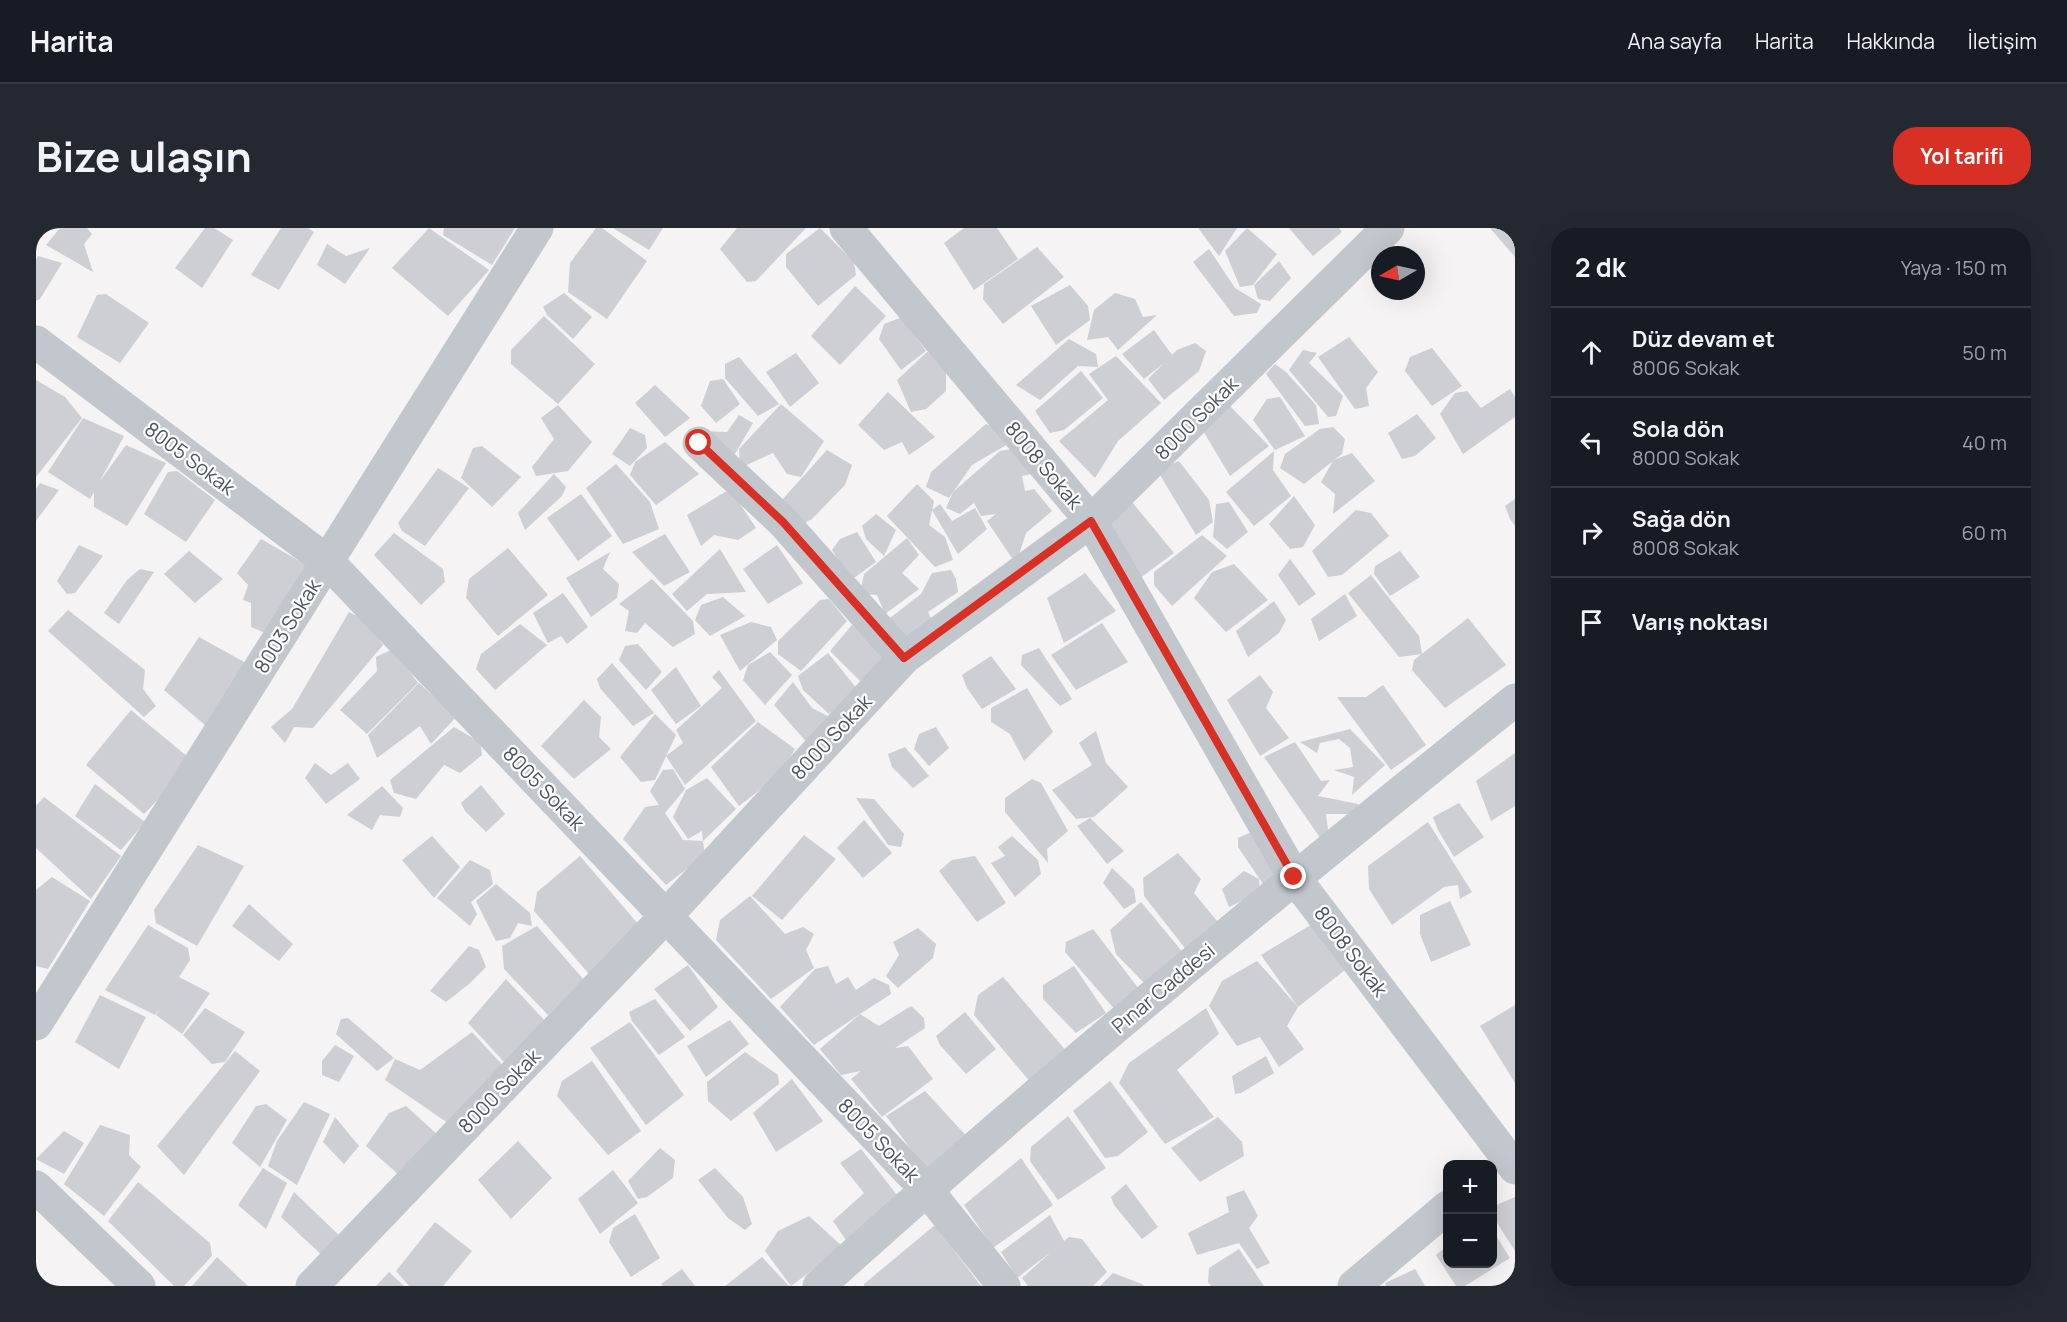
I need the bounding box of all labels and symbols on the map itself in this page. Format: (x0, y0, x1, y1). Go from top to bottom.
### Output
north arrow (1371, 246, 1425, 300)
street label: 8000 Sokak (1149, 370, 1244, 465)
street label: 8005 Sokak (139, 415, 242, 502)
street label: 8008 Sokak (999, 415, 1089, 515)
route start (685, 429, 711, 455)
street label: 8003 Sokak (247, 573, 327, 678)
street label: 8000 Sokak (785, 688, 878, 785)
street label: 8005 Sokak (497, 740, 592, 837)
route end (1280, 863, 1306, 889)
street label: 8008 Sokak (1308, 900, 1395, 1003)
street label: Pınar Caddesi (1106, 937, 1220, 1039)
street label: 8000 Sokak (452, 1042, 547, 1139)
street label: 8005 Sokak (832, 1092, 927, 1189)

